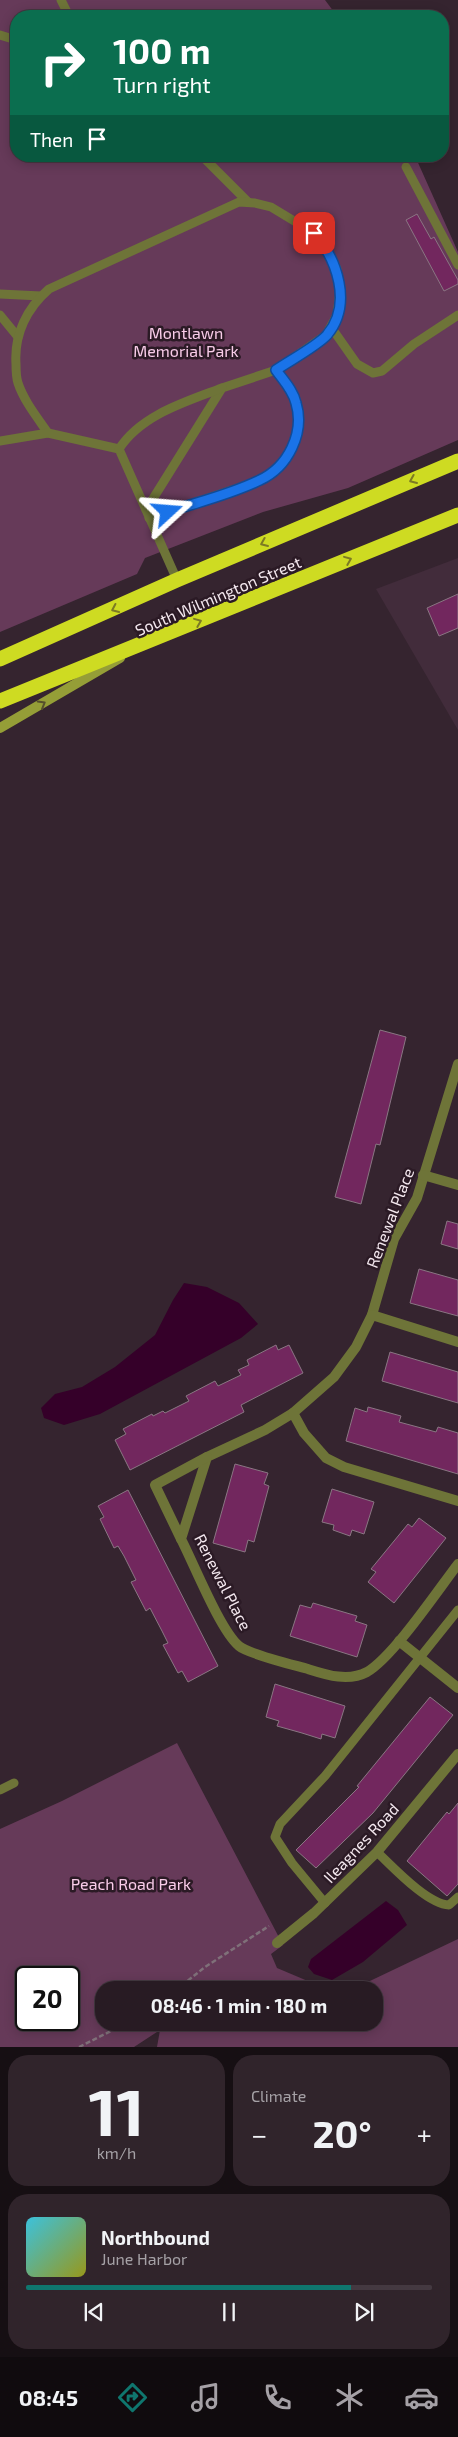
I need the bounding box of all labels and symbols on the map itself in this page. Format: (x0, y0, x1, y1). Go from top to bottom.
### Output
pin (293, 212, 335, 254)
park label: Montlawn Memorial Park (133, 323, 239, 360)
one-way arrow (409, 473, 418, 484)
position arrow (141, 485, 193, 537)
one-way arrow (260, 538, 268, 548)
street label: South Wilmington Street (132, 552, 304, 639)
one-way arrow (343, 556, 352, 566)
one-way arrow (111, 602, 120, 613)
one-way arrow (193, 617, 202, 628)
one-way arrow (37, 700, 46, 710)
street label: Renewal Place (362, 1165, 417, 1270)
street label: Renewal Place (191, 1531, 256, 1633)
street label: Ileagnes Road (319, 1799, 402, 1886)
park label: Peach Road Park (71, 1874, 191, 1893)
speed limit sign: 20 (15, 1966, 80, 2031)

